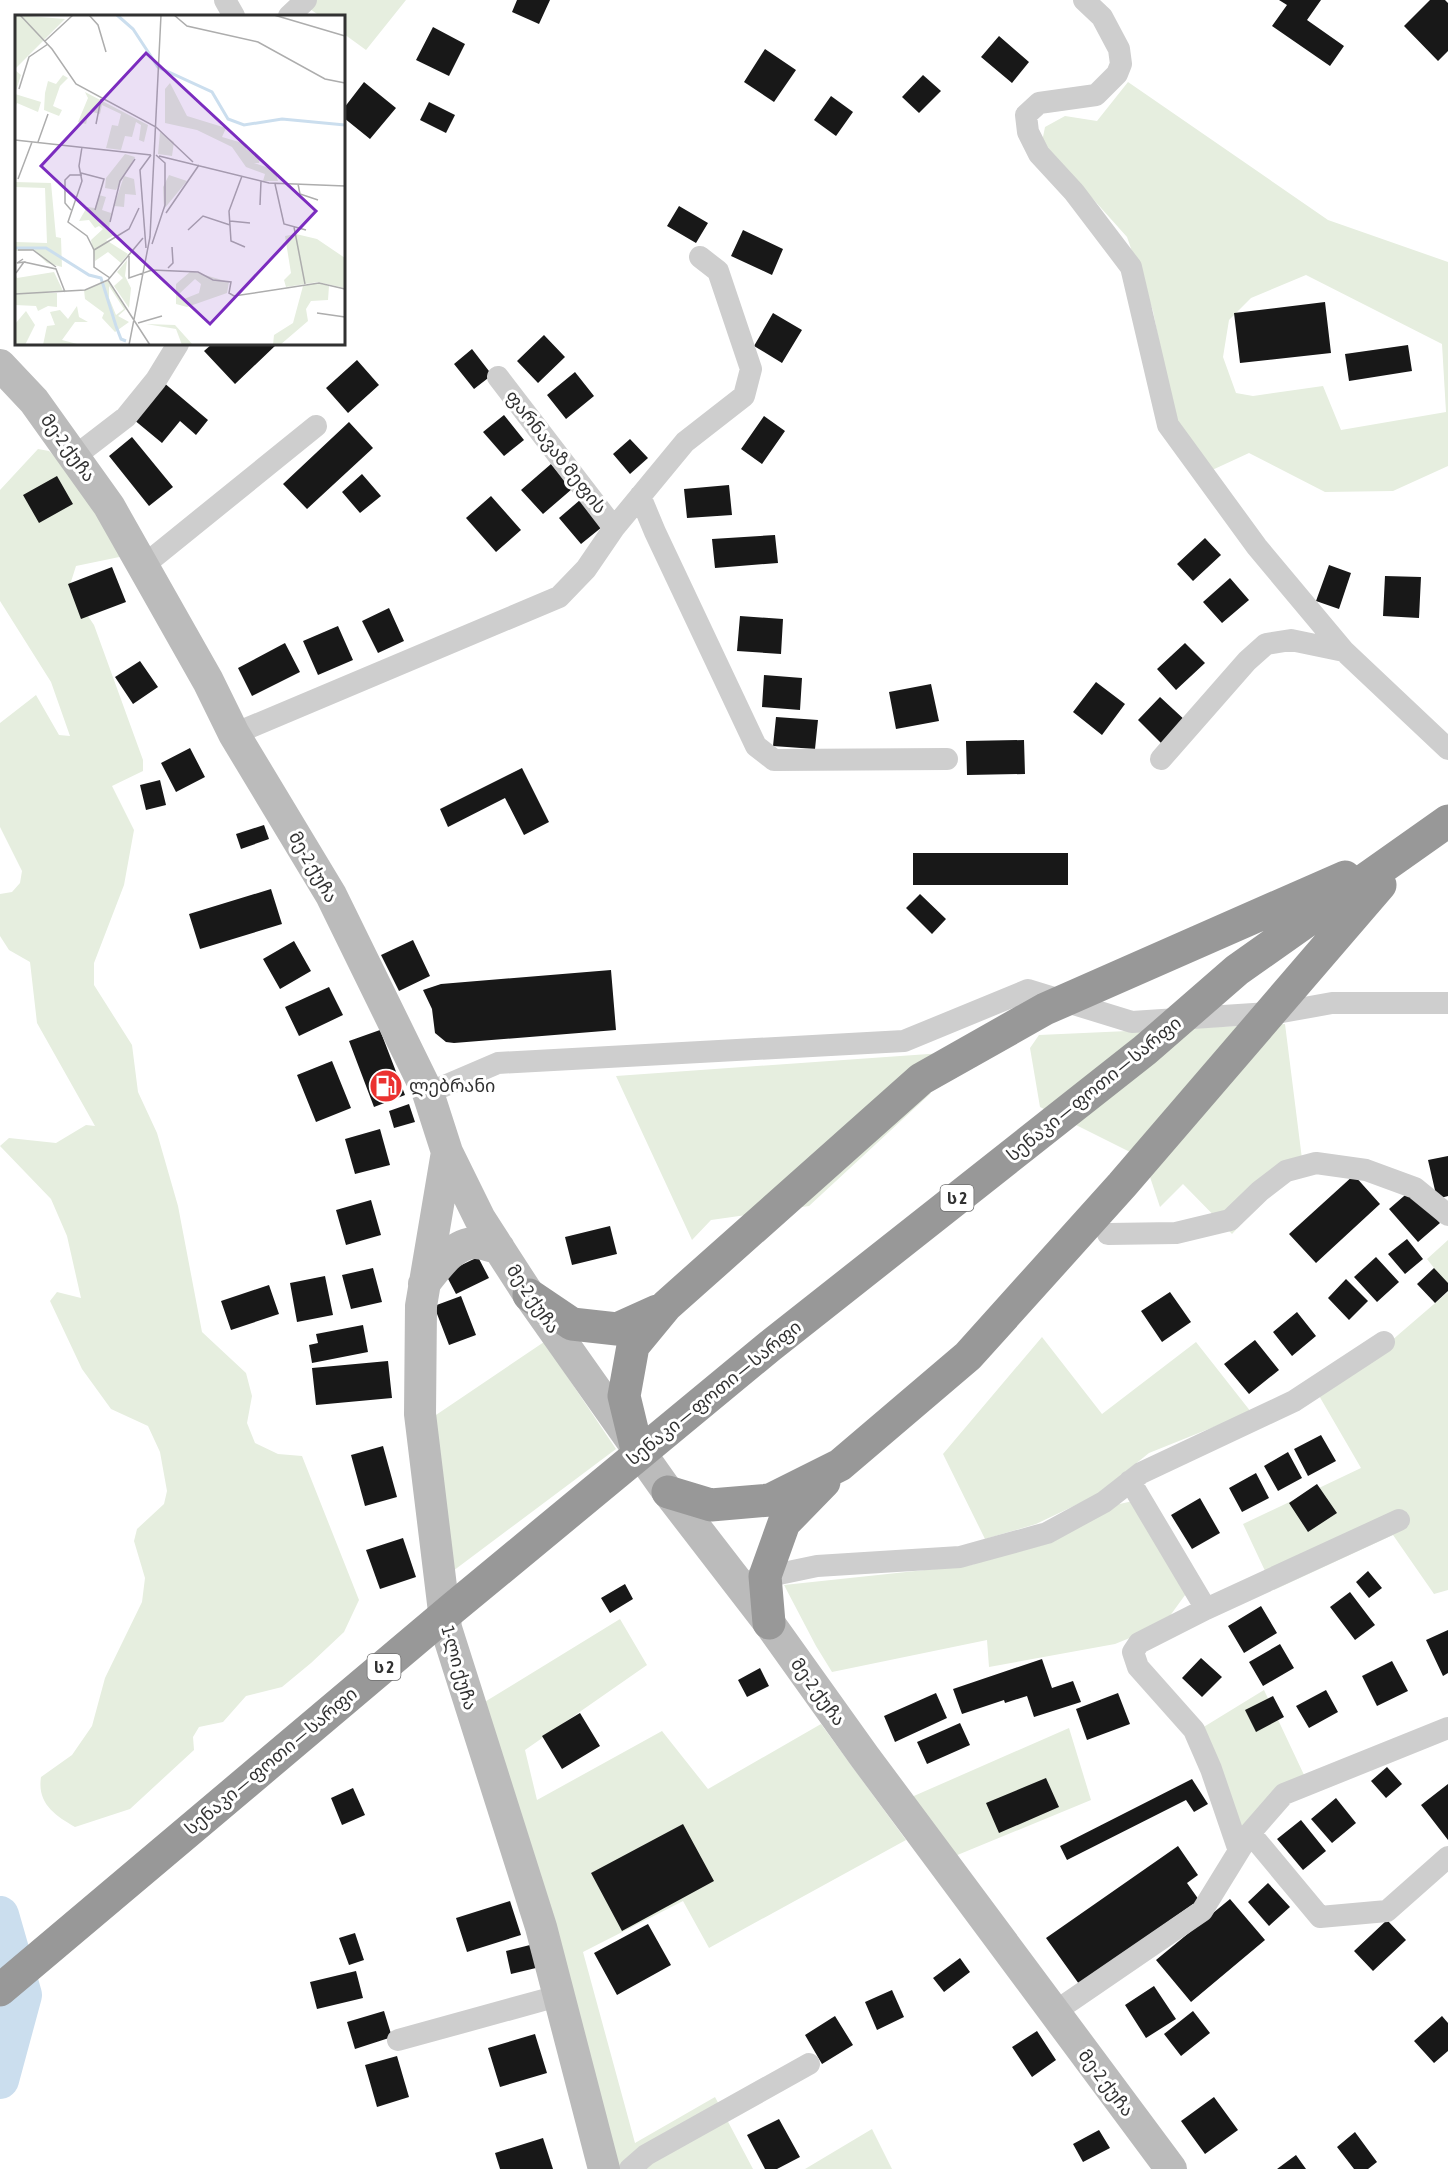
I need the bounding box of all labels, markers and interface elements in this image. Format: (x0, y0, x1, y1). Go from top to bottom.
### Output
inset map (15, 15, 345, 345)
street label: ფარნავაზ მეფის (501, 386, 611, 518)
street label: მე-2 ქუჩა (36, 410, 100, 486)
street label: მე-2 ქუჩა (284, 827, 342, 907)
street label: სენაკი — ფოთი — სარფი (1002, 1012, 1186, 1166)
fuel station icon: ლებრანი (368, 1068, 404, 1104)
place label: ლებრანი (409, 1075, 495, 1097)
road number: ს 2 (940, 1185, 974, 1211)
street label: მე-2 ქუჩა (502, 1260, 564, 1338)
street label: სენაკი — ფოთი — სარფი (622, 1316, 806, 1470)
street label: 1-ლი ქუჩა (437, 1623, 481, 1713)
road number: ს 2 (368, 1654, 400, 1680)
street label: მე-2 ქუჩა (786, 1654, 850, 1730)
street label: სენაკი — ფოთი — სარფი (180, 1683, 362, 1839)
street label: მე-2 ქუჩა (1074, 2045, 1138, 2121)

